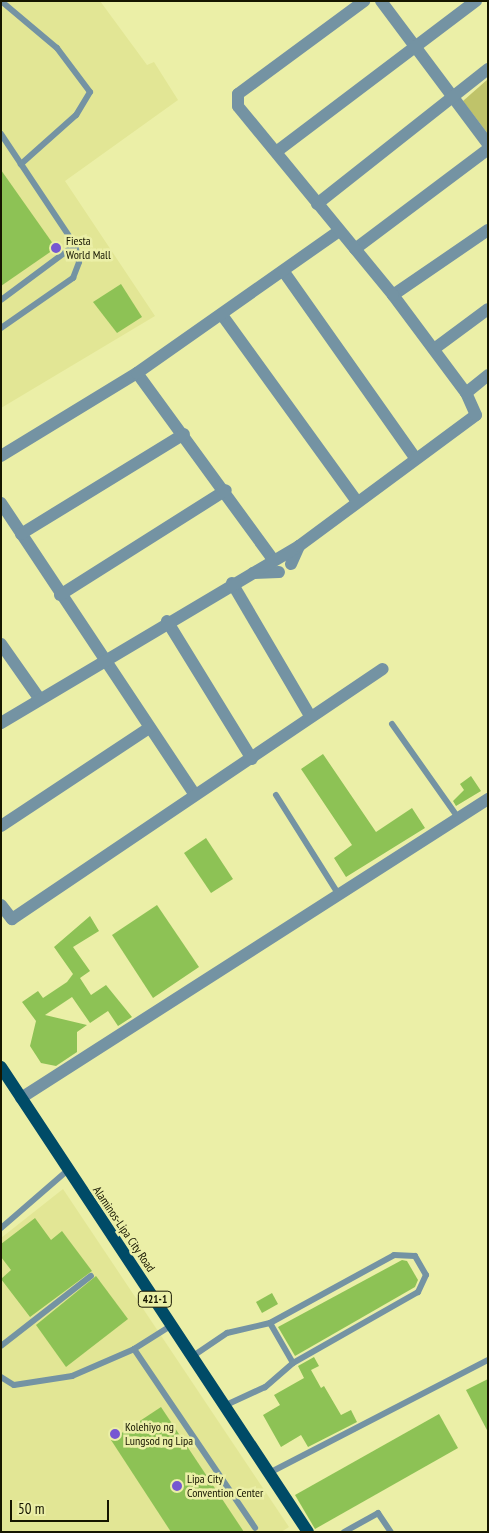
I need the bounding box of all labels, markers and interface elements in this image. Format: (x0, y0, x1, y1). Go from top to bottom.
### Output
place label: Fiesta World Mall (66, 234, 111, 262)
marker: Fiesta World Mall (50, 242, 62, 254)
street label: Alaminos-Lipa City Road (90, 1183, 158, 1275)
road number: 421-1 (138, 1290, 172, 1308)
place label: Kolehiyo ng Lungsod ng Lipa (125, 1420, 193, 1448)
marker: Kolehiyo ng Lungsod ng Lipa (109, 1428, 121, 1440)
place label: Lipa City Convention Center (187, 1472, 263, 1500)
marker: Lipa City Convention Center (171, 1480, 183, 1492)
scale bar (12, 1490, 111, 1522)
text: 50 m (18, 1499, 44, 1518)

